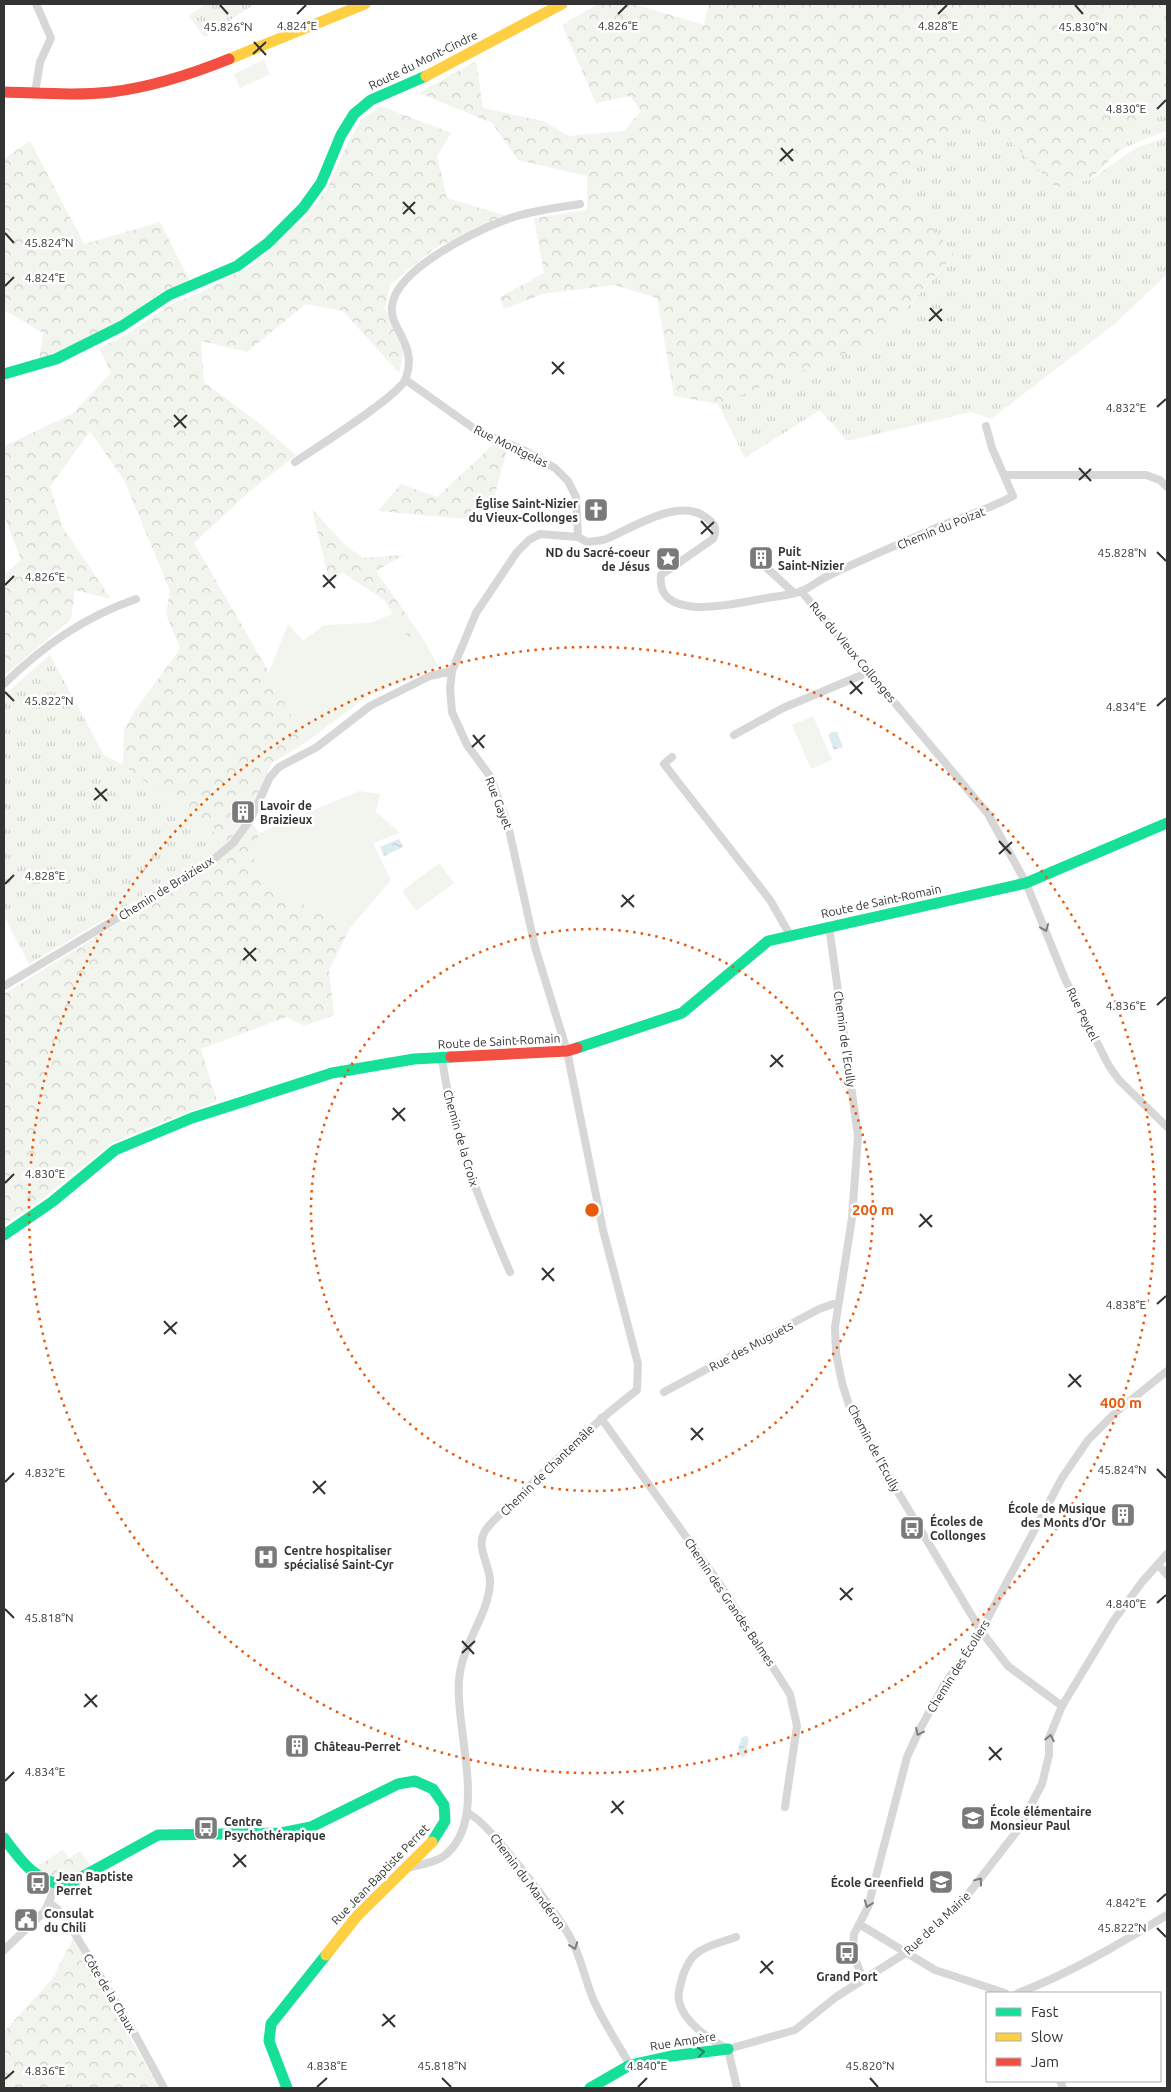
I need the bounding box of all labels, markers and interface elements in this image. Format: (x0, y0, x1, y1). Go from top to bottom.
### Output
text: 4.824°E (277, 19, 318, 32)
text: 4.826°E (598, 19, 639, 32)
text: 4.828°E (918, 19, 959, 32)
text: 45.826°N (203, 20, 253, 33)
text: 45.830°N (1058, 20, 1108, 33)
street label: Route du Mont-Cindre (366, 28, 480, 92)
text: 4.830°E (1106, 102, 1147, 115)
text: 45.824°N (24, 236, 74, 249)
text: 4.824°E (25, 271, 66, 284)
text: 4.832°E (1106, 401, 1147, 414)
street label: Rue Montgelas (472, 422, 550, 470)
place label: Église Saint-Nizier du Vieux-Collonges (469, 495, 578, 524)
church icon: Église Saint-Nizier du Vieux-Collonges (583, 497, 609, 523)
street label: Chemin du Poizat (895, 504, 987, 552)
building icon: Puit Saint-Nizier (748, 545, 774, 571)
place label: Puit Saint-Nizier (778, 545, 844, 572)
place label: ND du Sacré-coeur de Jésus (546, 546, 650, 573)
place icon: ND du Sacré-coeur de Jésus (655, 546, 681, 572)
text: 45.828°N (1097, 546, 1147, 559)
text: 4.826°E (25, 570, 66, 583)
street label: Rue du Vieux Collonges (807, 599, 899, 705)
text: 45.822°N (24, 694, 74, 707)
text: 4.834°E (1106, 700, 1147, 713)
street label: Rue Gayet (483, 775, 515, 831)
building icon: Lavoir de Braizieux (230, 799, 256, 825)
place label: Lavoir de Braizieux (260, 799, 313, 826)
street label: Chemin de Braizieux (116, 854, 216, 922)
text: 4.828°E (25, 869, 66, 882)
street label: Route de Saint-Romain (820, 882, 942, 920)
one-way arrow (1039, 923, 1049, 932)
street label: Rue Peytel (1065, 985, 1101, 1043)
street label: Chemin de l'Ecully (832, 990, 858, 1088)
text: 4.836°E (1106, 999, 1147, 1012)
street label: Route de Saint-Romain (437, 1031, 561, 1051)
street label: Chemin de la Croix (441, 1088, 481, 1188)
text: 4.830°E (25, 1167, 66, 1180)
centre of rings (583, 1201, 601, 1219)
text: 200 m (852, 1201, 894, 1218)
text: 4.838°E (1106, 1298, 1147, 1311)
street label: Rue des Muguets (707, 1318, 795, 1374)
text: 400 m (1100, 1394, 1142, 1411)
street label: Chemin de l'Ecully (845, 1402, 903, 1494)
street label: Chemin de Chantemâle (498, 1422, 596, 1518)
text: 45.824°N (1097, 1463, 1147, 1476)
text: 4.832°E (25, 1466, 66, 1479)
place label: École de Musique des Monts d’Or (1008, 1500, 1106, 1529)
building icon: École de Musique des Monts d’Or (1110, 1502, 1136, 1528)
place label: Écoles de Collonges (930, 1513, 986, 1542)
bus stop icon: Écoles de Collonges (899, 1515, 925, 1541)
street label: Chemin des Grandes Balmes (682, 1536, 778, 1668)
hospital icon: Centre hospitaliser spécialisé Saint-Cyr (253, 1544, 279, 1570)
place label: Centre hospitaliser spécialisé Saint-Cyr (284, 1544, 394, 1571)
text: 4.840°E (1106, 1597, 1147, 1610)
text: 45.818°N (24, 1611, 74, 1624)
street label: Chemin des Écoliers (924, 1617, 992, 1715)
one-way arrow (915, 1726, 925, 1735)
building icon: Château-Perret (284, 1733, 310, 1759)
one-way arrow (1045, 1734, 1055, 1743)
place label: Château-Perret (314, 1740, 401, 1753)
text: 4.834°E (25, 1765, 66, 1778)
place label: École élémentaire Monsieur Paul (990, 1803, 1092, 1832)
school or university icon: École élémentaire Monsieur Paul (960, 1805, 986, 1831)
bus stop icon: Centre Psychothérapique (193, 1815, 219, 1841)
place label: Centre Psychothérapique (224, 1815, 326, 1842)
street label: Rue Jean-Baptiste Perret (329, 1821, 432, 1927)
street label: Chemin du Mandéron (488, 1831, 568, 1931)
school or university icon: École Greenfield (928, 1869, 954, 1895)
bus stop icon: Jean Baptiste Perret (25, 1870, 51, 1896)
place label: Jean Baptiste Perret (56, 1870, 133, 1897)
place label: École Greenfield (831, 1874, 924, 1889)
one-way arrow (973, 1877, 982, 1886)
street label: Rue de la Mairie (901, 1889, 973, 1957)
text: 4.842°E (1106, 1896, 1147, 1909)
one-way arrow (864, 1899, 874, 1908)
public building icon: Consulat du Chili (13, 1907, 39, 1933)
place label: Consulat du Chili (44, 1907, 94, 1934)
text: 45.822°N (1097, 1921, 1147, 1934)
bus stop icon: Grand Port (834, 1940, 860, 1966)
one-way arrow (568, 1942, 578, 1950)
street label: Côte de la Chaux (81, 1951, 139, 2035)
place label: Grand Port (816, 1970, 878, 1983)
legend (986, 1992, 1161, 2082)
text: Fast (1031, 2003, 1059, 2020)
text: Slow (1031, 2028, 1064, 2045)
street label: Rue Ampère (649, 2029, 717, 2053)
one-way arrow (698, 2047, 706, 2058)
text: Jam (1031, 2053, 1059, 2070)
text: 4.838°E (307, 2059, 348, 2072)
text: 45.818°N (417, 2059, 467, 2072)
text: 4.840°E (627, 2059, 668, 2072)
text: 45.820°N (845, 2059, 895, 2072)
text: 4.836°E (25, 2064, 66, 2077)

